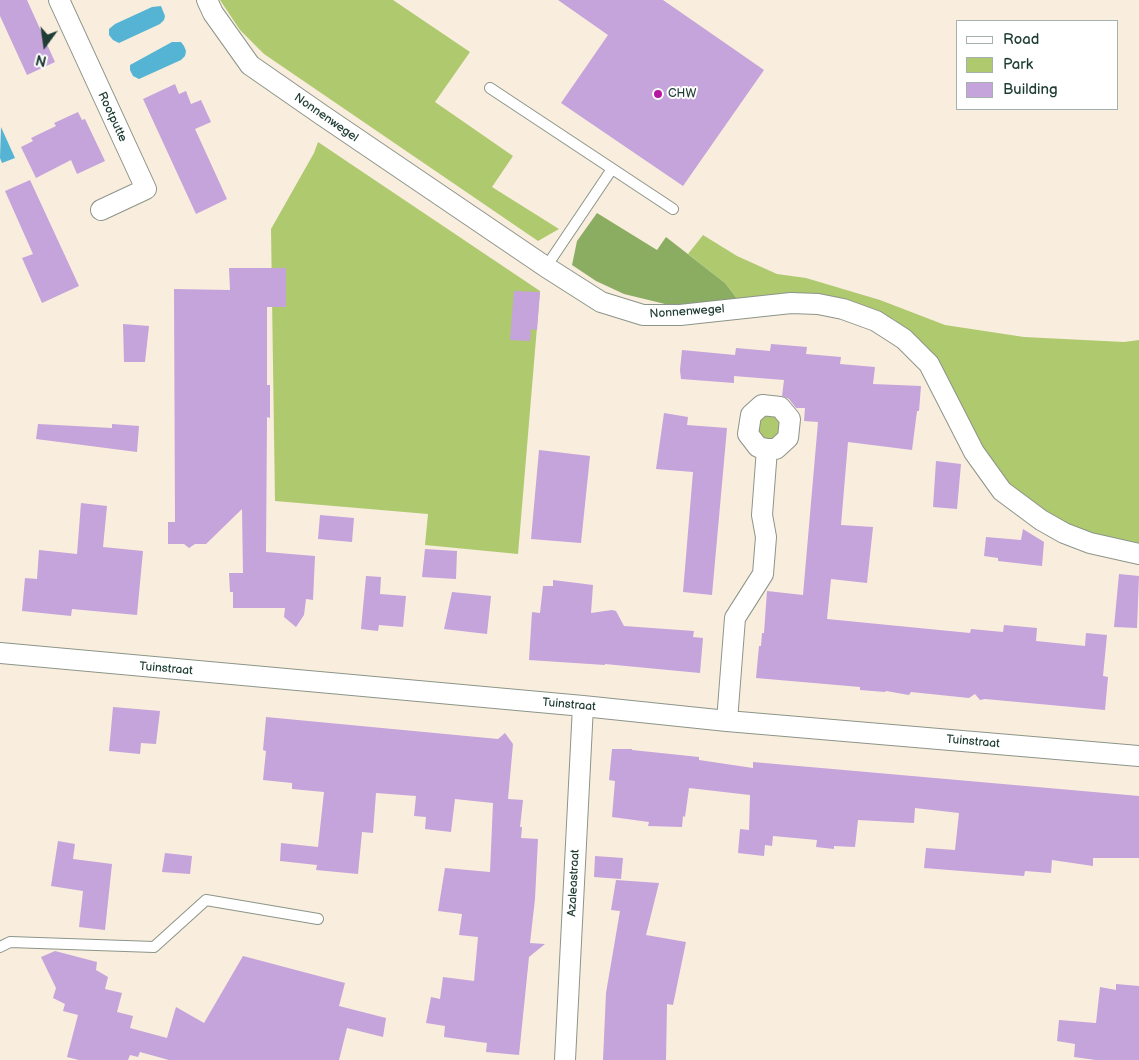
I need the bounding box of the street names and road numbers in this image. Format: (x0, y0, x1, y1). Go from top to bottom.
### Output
street label: Rootputte (94, 90, 130, 144)
street label: Nonnenwegel (291, 91, 361, 145)
street label: Nonnenwegel (649, 302, 725, 322)
street label: Tuinstraat (139, 659, 193, 679)
street label: Tuinstraat (542, 695, 596, 715)
street label: Tuinstraat (946, 732, 1000, 752)
street label: Azaleastraat (565, 849, 583, 917)

